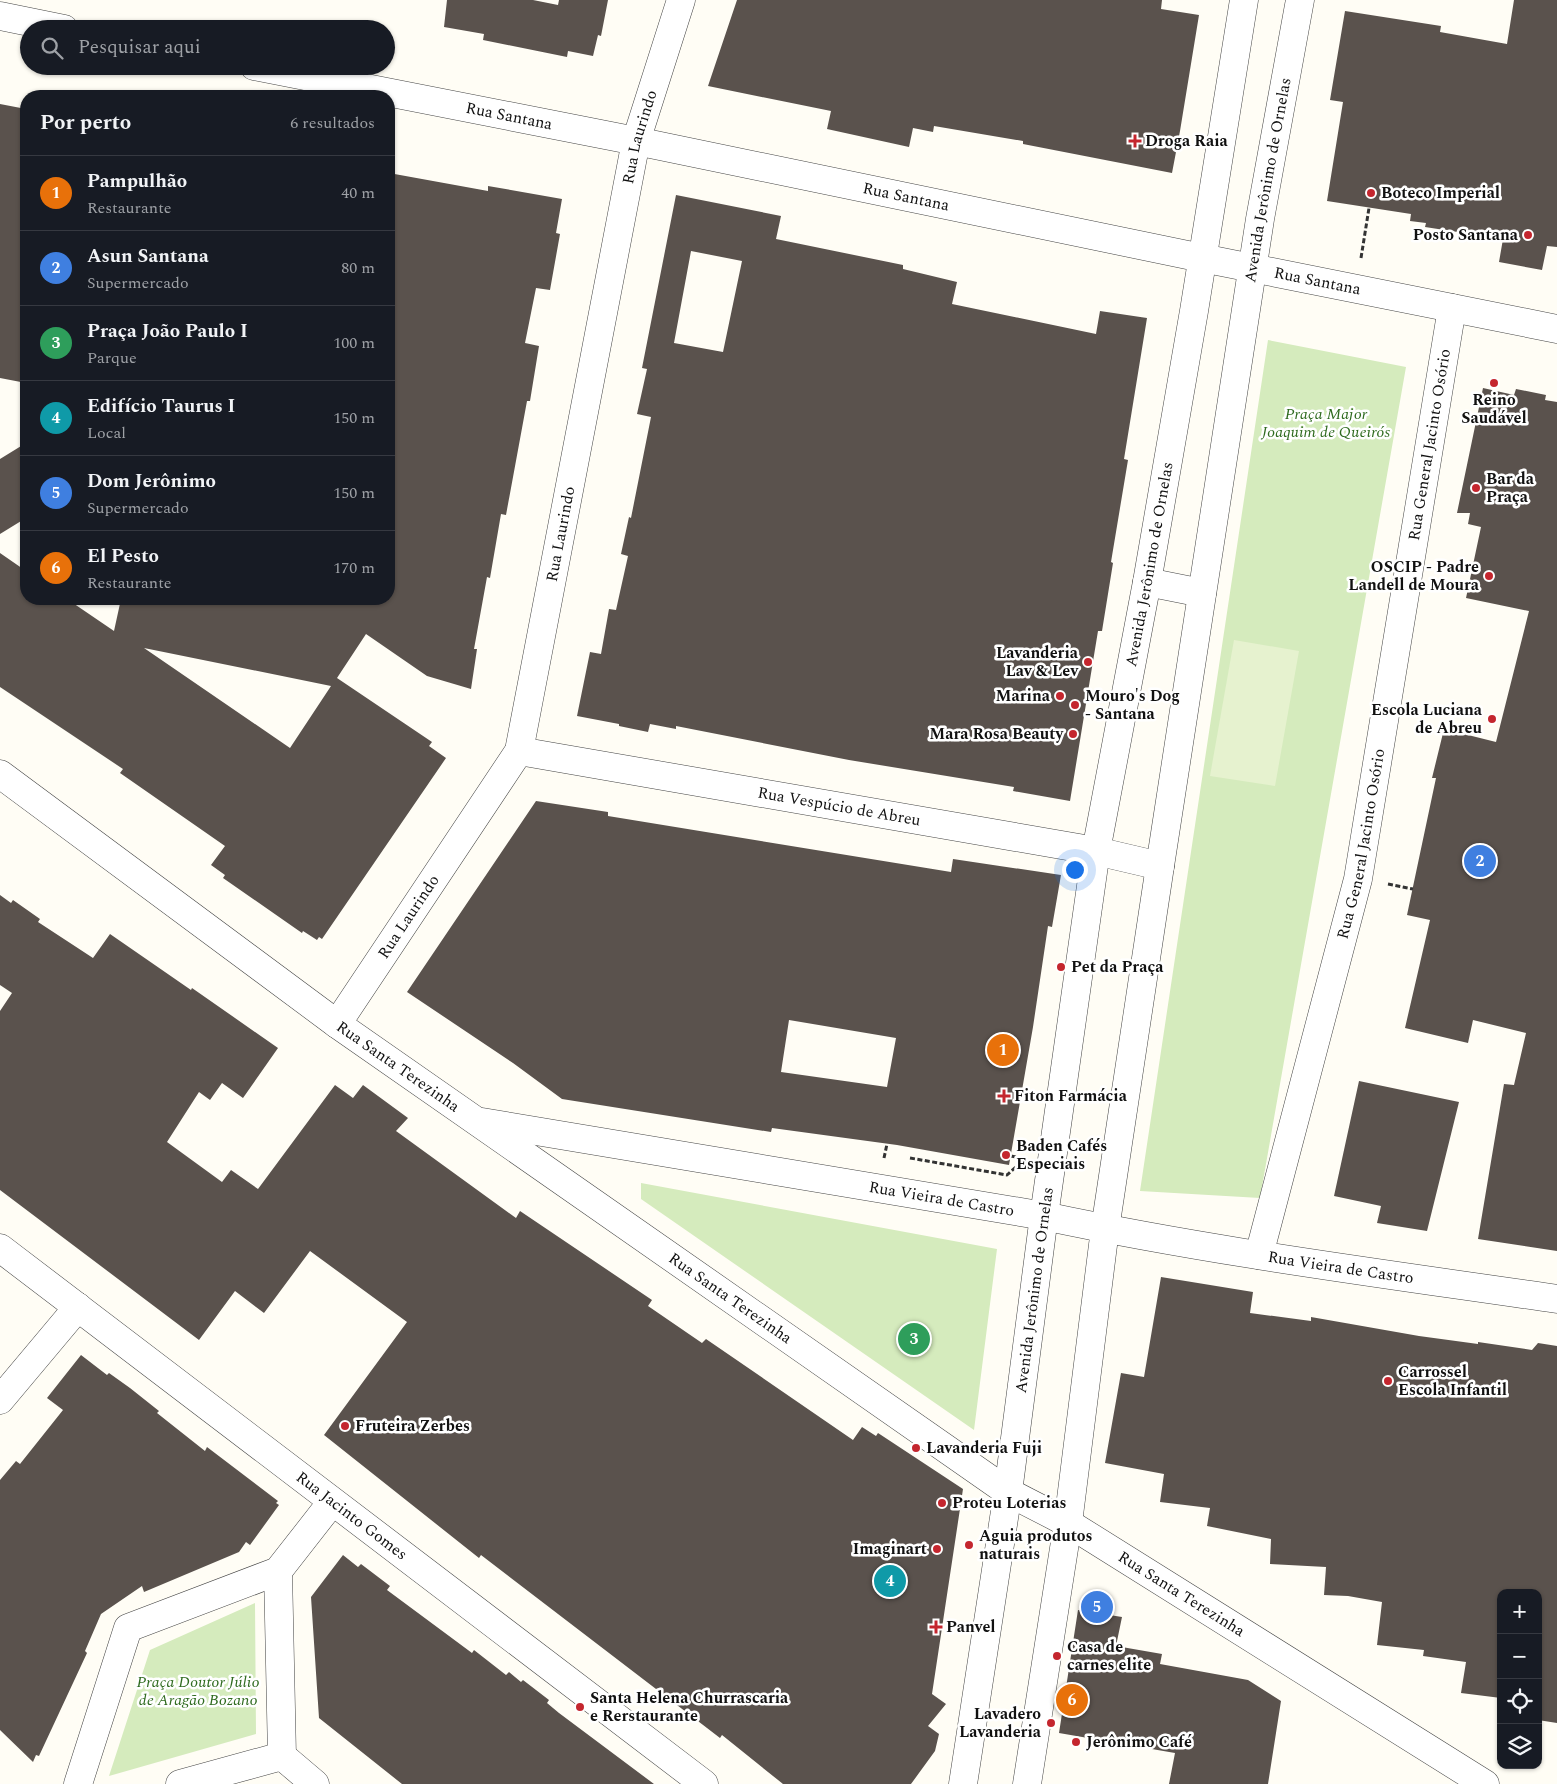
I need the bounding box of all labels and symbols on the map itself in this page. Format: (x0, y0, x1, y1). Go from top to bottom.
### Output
street label: Avenida Jerônimo de Ornelas (1238, 76, 1298, 284)
street label: Rua Laurindo (616, 87, 664, 186)
street label: Rua Santana (464, 96, 555, 136)
place label: Droga Raia (1145, 129, 1228, 153)
marker: Droga Raia (1129, 135, 1141, 147)
street label: Rua Santana (861, 176, 952, 217)
place label: Boteco Imperial (1381, 181, 1500, 205)
marker: Boteco Imperial (1365, 187, 1377, 199)
place label: Posto Santana (1413, 223, 1519, 247)
marker: Posto Santana (1522, 229, 1534, 241)
street label: Rua Santana (1272, 261, 1363, 302)
street label: Rua General Jacinto Osório (1402, 347, 1457, 542)
marker: Reino Saudável (1488, 377, 1500, 389)
place label: Reino Saudável (1461, 388, 1527, 430)
park label: Praça Major Joaquim de Queirós (1261, 402, 1390, 444)
street label: Avenida Jerônimo de Ornelas (1119, 460, 1180, 669)
place label: Bar da Praça (1486, 467, 1535, 509)
marker: Bar da Praça (1470, 482, 1482, 494)
street label: Rua Laurindo (540, 484, 581, 584)
place label: OSCIP - Padre Landell de Moura (1348, 555, 1480, 597)
marker: OSCIP - Padre Landell de Moura (1483, 570, 1495, 582)
place label: Lavanderia Lav & Lev (996, 641, 1079, 683)
marker: Lavanderia Lav & Lev (1082, 656, 1094, 668)
place label: Marina (996, 684, 1051, 708)
place label: Mouro's Dog - Santana (1085, 684, 1180, 726)
marker: Marina (1054, 690, 1066, 702)
place label: Escola Luciana de Abreu (1371, 698, 1483, 740)
marker: Mouro's Dog - Santana (1069, 699, 1081, 711)
marker: Escola Luciana de Abreu (1486, 713, 1498, 725)
place label: Mara Rosa Beauty (929, 722, 1064, 746)
marker: Mara Rosa Beauty (1067, 728, 1079, 740)
street label: Rua General Jacinto Osório (1331, 747, 1391, 942)
street label: Rua Vespúcio de Abreu (756, 781, 923, 832)
pin: 2 (1464, 842, 1496, 880)
your location (1062, 857, 1088, 883)
street label: Rua Laurindo (372, 870, 445, 964)
place label: Pet da Praça (1071, 955, 1164, 979)
marker: Pet da Praça (1055, 961, 1067, 973)
street label: Rua Santa Terezinha (331, 1015, 465, 1118)
pin: 1 (987, 1031, 1019, 1069)
place label: Fiton Farmácia (1014, 1084, 1128, 1108)
marker: Fiton Farmácia (998, 1090, 1010, 1102)
place label: Baden Cafés Especiais (1016, 1134, 1107, 1176)
marker: Baden Cafés Especiais (1000, 1149, 1012, 1161)
street label: Rua Vieira de Castro (867, 1175, 1016, 1223)
street label: Avenida Jerônimo de Ornelas (1009, 1186, 1060, 1395)
street label: Rua Vieira de Castro (1266, 1245, 1415, 1290)
street label: Rua Santa Terezinha (664, 1247, 797, 1350)
pin: 3 (898, 1320, 930, 1358)
place label: Carrossel Escola Infantil (1398, 1360, 1507, 1402)
marker: Carrossel Escola Infantil (1382, 1375, 1394, 1387)
place label: Fruteira Zerbes (355, 1414, 470, 1438)
marker: Fruteira Zerbes (339, 1420, 351, 1432)
place label: Lavanderia Fuji (926, 1436, 1042, 1460)
marker: Lavanderia Fuji (910, 1442, 922, 1454)
street label: Rua Jacinto Gomes (291, 1465, 413, 1566)
place label: Proteu Loterias (952, 1491, 1066, 1515)
marker: Proteu Loterias (936, 1497, 948, 1509)
place label: Aguia produtos naturais (979, 1524, 1093, 1566)
place label: Imaginart (853, 1537, 927, 1561)
marker: Aguia produtos naturais (963, 1539, 975, 1551)
marker: Imaginart (931, 1543, 943, 1555)
street label: Rua Santa Terezinha (1113, 1545, 1250, 1643)
pin: 4 (874, 1562, 906, 1600)
pin: 5 (1081, 1588, 1113, 1626)
place label: Panvel (946, 1615, 996, 1639)
marker: Panvel (930, 1621, 942, 1633)
place label: Casa de carnes elite (1067, 1635, 1151, 1677)
marker: Casa de carnes elite (1051, 1650, 1063, 1662)
park label: Praça Doutor Júlio de Aragão Bozano (136, 1670, 260, 1712)
pin: 6 (1056, 1681, 1088, 1719)
place label: Santa Helena Churrascaria e Rerstaurante (590, 1686, 789, 1728)
marker: Santa Helena Churrascaria e Rerstaurante (574, 1701, 586, 1713)
place label: Lavadero Lavanderia (959, 1702, 1042, 1744)
marker: Lavadero Lavanderia (1045, 1717, 1057, 1729)
place label: Jerônimo Café (1086, 1730, 1192, 1754)
marker: Jerônimo Café (1070, 1736, 1082, 1748)

